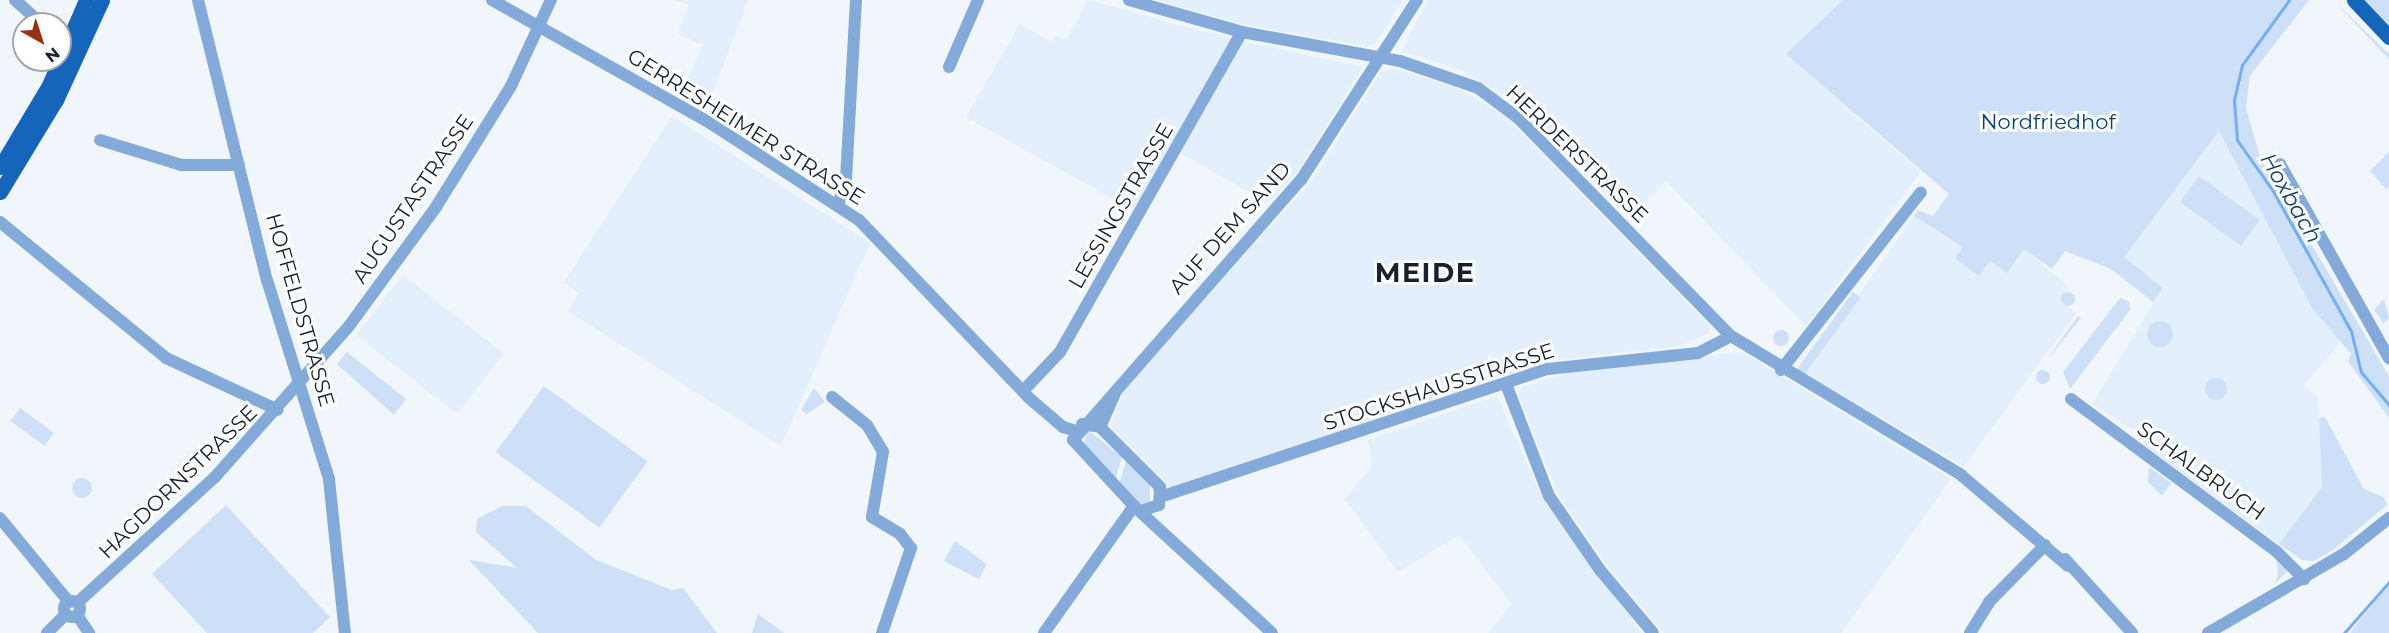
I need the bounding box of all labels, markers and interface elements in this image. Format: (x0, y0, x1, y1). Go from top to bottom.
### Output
north arrow (12, 12, 72, 72)
text: N (41, 43, 63, 66)
street label: GERRESHEIMER STRASSE (623, 44, 869, 210)
street label: HERDERSTRASSE (1501, 80, 1653, 228)
park label: Nordfriedhof (1980, 109, 2116, 135)
street label: AUGUSTASTRASSE (347, 110, 479, 288)
street label: LESSINGSTRASSE (1063, 119, 1179, 293)
water label: Hoxbach (2255, 148, 2327, 248)
street label: AUF DEM SAND (1164, 157, 1296, 299)
street label: HOFFELDSTRASSE (260, 210, 340, 410)
district label: MEIDE (1375, 257, 1475, 289)
street label: STOCKSHAUSSTRASSE (1321, 338, 1557, 436)
street label: HAGDORNSTRASSE (94, 400, 262, 564)
street label: SCHALBRUCH (2132, 416, 2270, 526)

